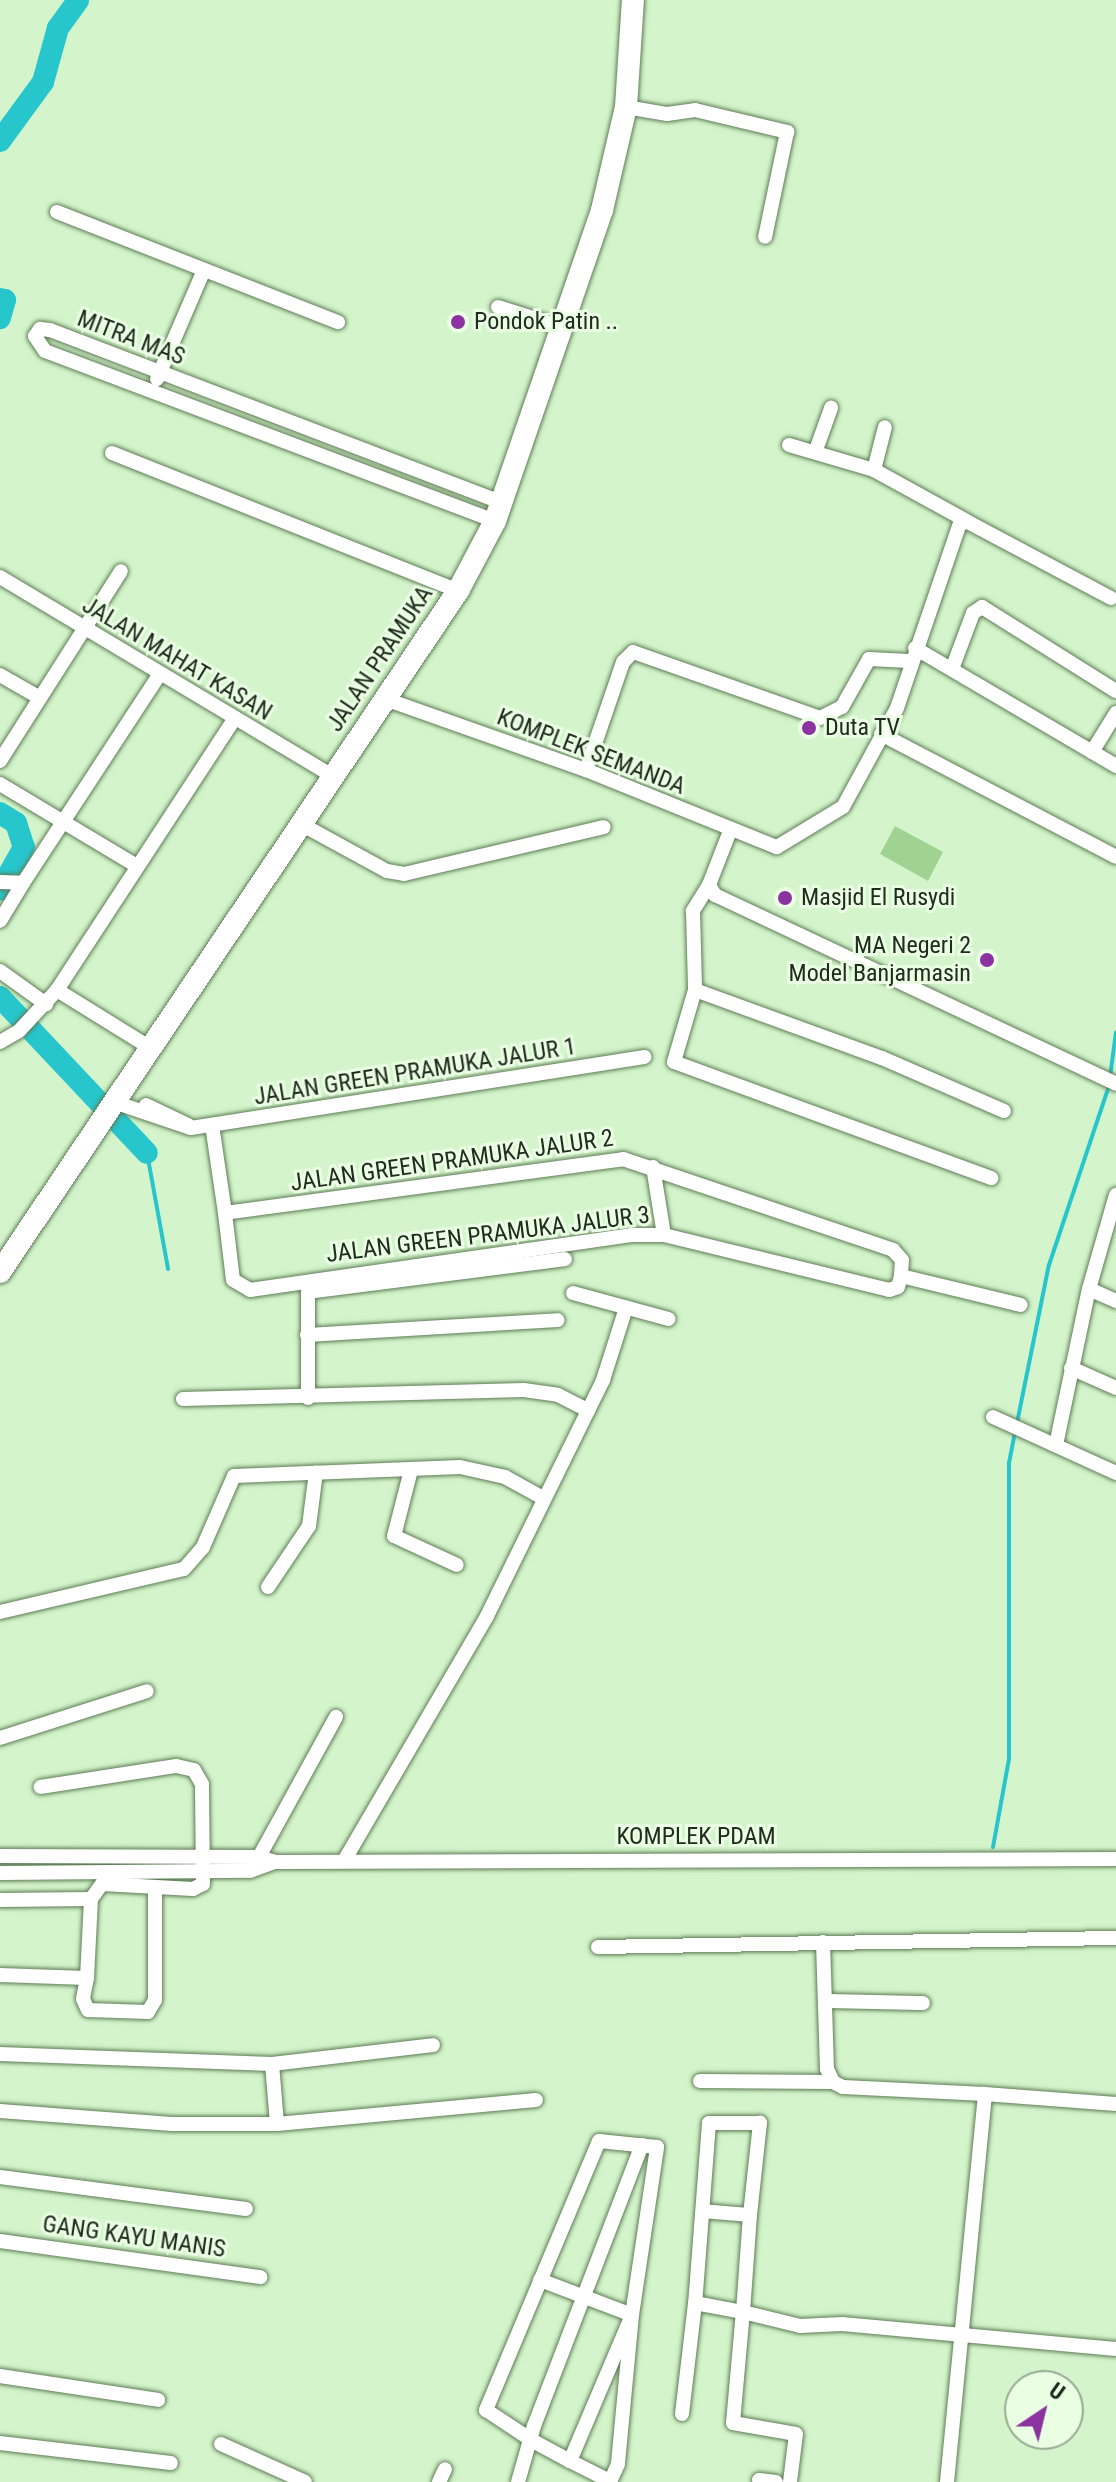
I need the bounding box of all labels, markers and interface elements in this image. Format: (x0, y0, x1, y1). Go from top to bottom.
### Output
street label: MITRA MAS (73, 304, 189, 372)
place label: Pondok Patin .. (474, 308, 618, 336)
marker: Pondok Patin .. (449, 313, 467, 331)
street label: JALAN PRAMUKA (321, 581, 439, 737)
street label: JALAN MAHAT KASAN (77, 591, 277, 727)
street label: KOMPLEK SEMANDA (493, 703, 689, 801)
place label: Duta TV (825, 714, 901, 742)
marker: Duta TV (800, 719, 818, 737)
place label: Masjid El Rusydi (801, 884, 955, 912)
marker: Masjid El Rusydi (776, 889, 794, 907)
place label: MA Negeri 2 Model Banjarmasin (789, 932, 971, 988)
marker: MA Negeri 2 Model Banjarmasin (978, 951, 996, 969)
street label: JALAN GREEN PRAMUKA JALUR 1 (252, 1032, 578, 1112)
street label: JALAN GREEN PRAMUKA JALUR 2 (289, 1124, 615, 1198)
street label: JALAN GREEN PRAMUKA JALUR 3 (325, 1201, 651, 1269)
street label: KOMPLEK PDAM (616, 1823, 776, 1851)
street label: GANG KAYU MANIS (41, 2210, 227, 2264)
north arrow (1004, 2370, 1084, 2450)
text: U (1045, 2378, 1069, 2405)

